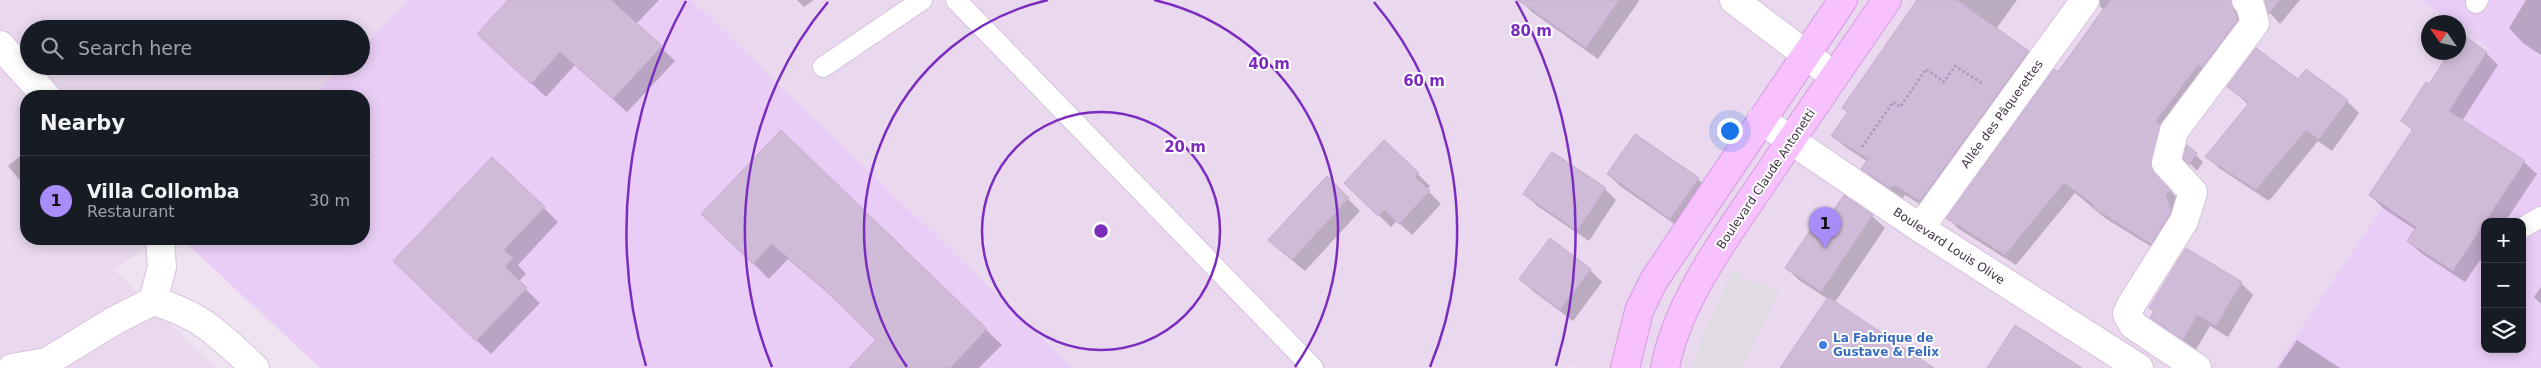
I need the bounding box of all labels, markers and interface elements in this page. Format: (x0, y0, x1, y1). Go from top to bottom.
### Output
north arrow (2421, 15, 2466, 60)
search box (20, 20, 370, 75)
text: 80 m (1510, 22, 1552, 40)
icon: search (38, 34, 66, 62)
text: Search here (78, 37, 192, 59)
text: 40 m (1248, 55, 1290, 73)
street label: Allée des Pâquerettes (1958, 57, 2046, 171)
text: 60 m (1403, 72, 1445, 90)
street label: Boulevard Claude Antonetti (1714, 106, 1818, 252)
text: Nearby (40, 111, 125, 135)
your location (1717, 118, 1743, 144)
text: 20 m (1164, 138, 1206, 156)
text: Villa Collomba (87, 180, 240, 202)
text: 1 (50, 191, 62, 210)
text: 30 m (309, 191, 350, 210)
text: Restaurant (87, 202, 175, 221)
street label: Boulevard Louis Olive (1891, 205, 2007, 287)
pin: 1 (1809, 207, 1841, 248)
map controls (2481, 218, 2526, 353)
button: + (2481, 218, 2526, 263)
centre of rings (1092, 222, 1110, 240)
button: − (2481, 263, 2526, 308)
button: layers (2481, 308, 2526, 353)
place label: La Fabrique de Gustave & Felix (1833, 331, 1939, 359)
marker: La Fabrique de Gustave & Felix (1817, 339, 1829, 351)

